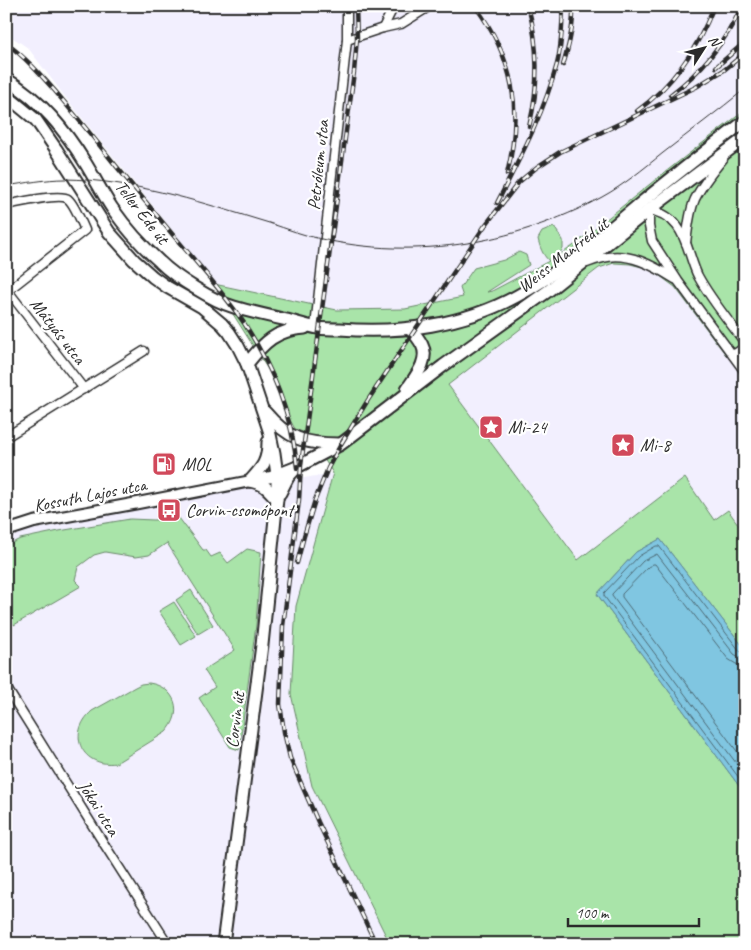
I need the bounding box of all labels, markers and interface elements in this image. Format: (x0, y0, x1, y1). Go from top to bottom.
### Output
north arrow (678, 22, 728, 72)
text: N (705, 32, 725, 51)
street label: Petróleum utca (302, 118, 334, 211)
street label: Teller Ede út (110, 176, 175, 250)
street label: Weiss Manfréd út (513, 212, 614, 297)
street label: Mátyás utca (25, 294, 92, 370)
place icon: Mi-24 (478, 414, 504, 440)
place label: Mi-24 (508, 416, 548, 438)
place icon: Mi-8 (610, 432, 636, 458)
place label: Mi-8 (640, 434, 672, 456)
fuel station icon: MOL (151, 451, 177, 477)
place label: MOL (182, 453, 212, 475)
street label: Kossuth Lajos utca (32, 473, 150, 517)
bus stop icon: Corvin-csomópont (156, 497, 182, 523)
place label: Corvin-csomópont (186, 499, 296, 521)
street label: Corvin út (221, 689, 250, 749)
street label: Jókai utca (73, 775, 125, 841)
scale bar (568, 895, 700, 927)
text: 100 m (576, 904, 610, 923)

